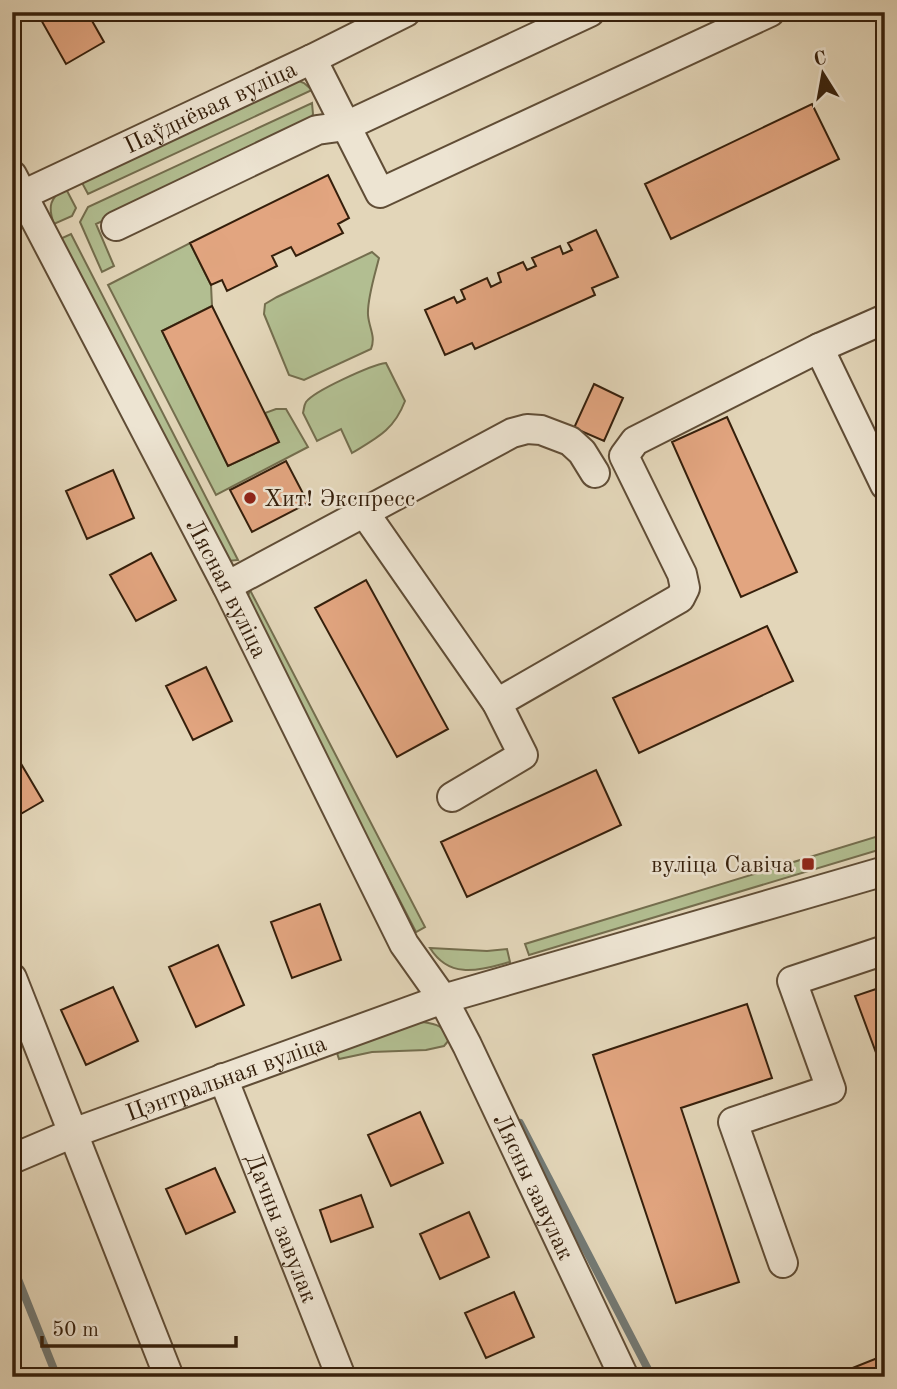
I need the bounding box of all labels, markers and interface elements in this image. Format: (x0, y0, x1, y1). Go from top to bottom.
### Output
north arrow (788, 38, 858, 108)
text: С (812, 49, 828, 70)
street label: Паўднёвая вуліца (121, 58, 301, 159)
place label: Хит! Экспресс (264, 488, 415, 512)
marker: Хит! Экспресс (242, 490, 258, 506)
street label: Лясная вуліца (180, 516, 271, 663)
place label: вуліца Савіча (651, 854, 794, 878)
marker: вуліца Савіча (800, 856, 816, 872)
street label: Цэнтральная вуліца (123, 1032, 330, 1127)
street label: Лясны завулак (487, 1110, 577, 1264)
street label: Дачны завулак (240, 1150, 321, 1307)
scale bar (42, 1305, 236, 1349)
text: 50 m (52, 1320, 99, 1341)

